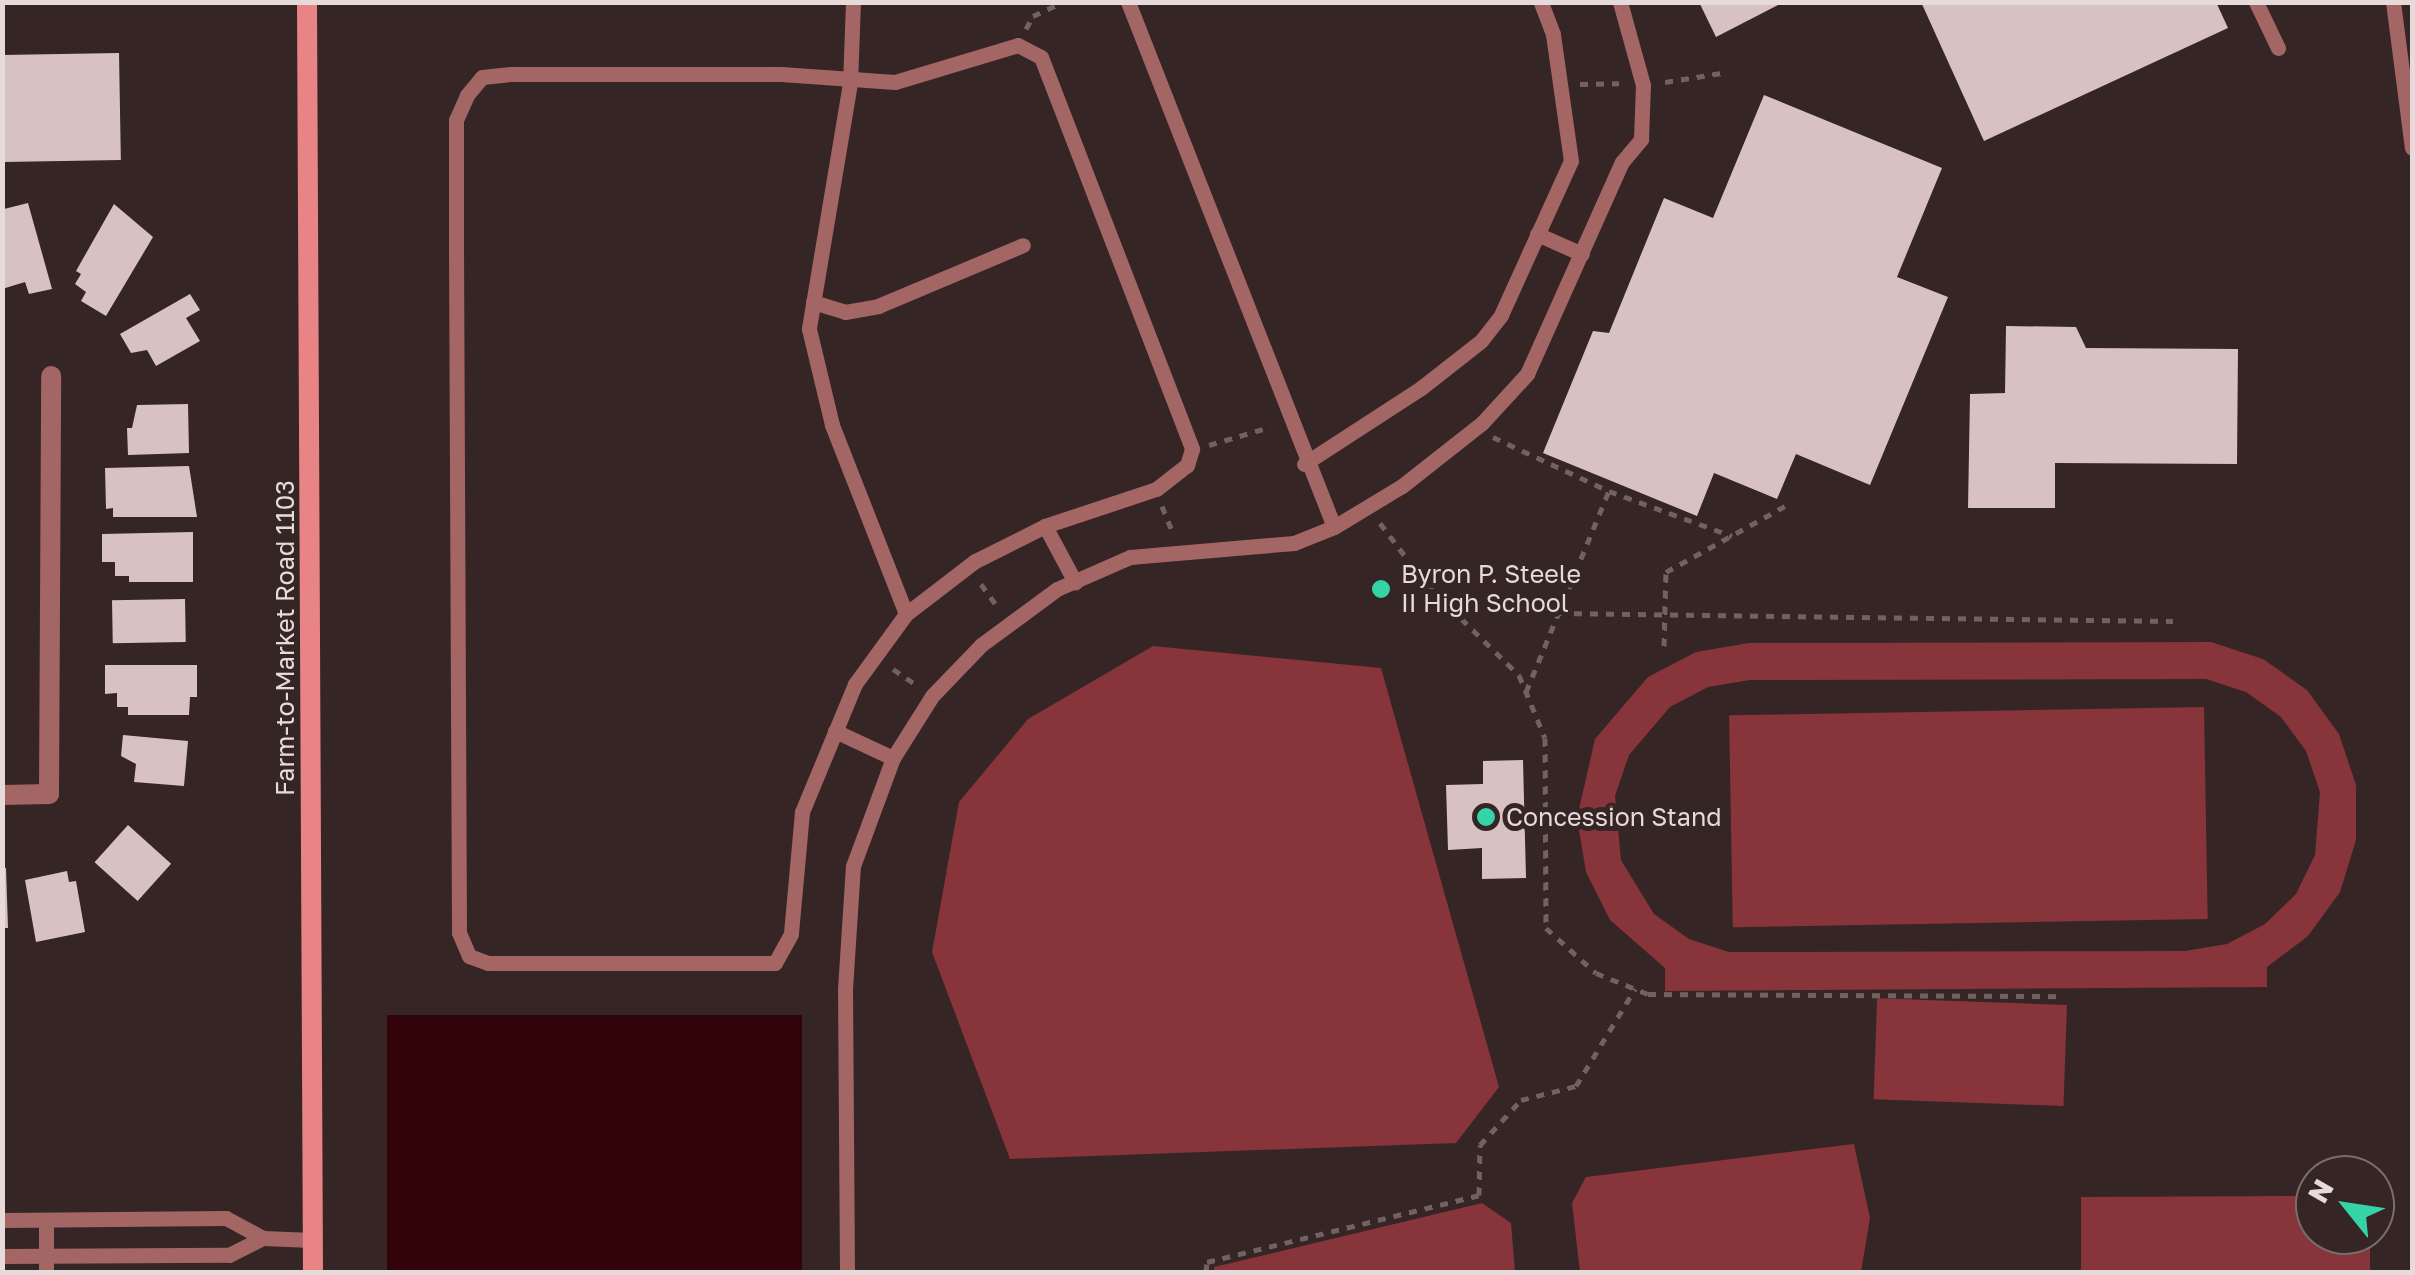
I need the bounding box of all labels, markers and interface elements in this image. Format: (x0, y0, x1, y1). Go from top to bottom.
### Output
street label: Farm-to-Market Road 1103 (270, 480, 300, 796)
place label: Byron P. Steele II High School (1401, 560, 1581, 619)
marker: Byron P. Steele II High School (1370, 578, 1392, 600)
place label: Concession Stand (1506, 802, 1722, 832)
marker: Concession Stand (1475, 806, 1497, 828)
north arrow (2295, 1155, 2395, 1255)
text: N (2301, 1173, 2340, 1208)

